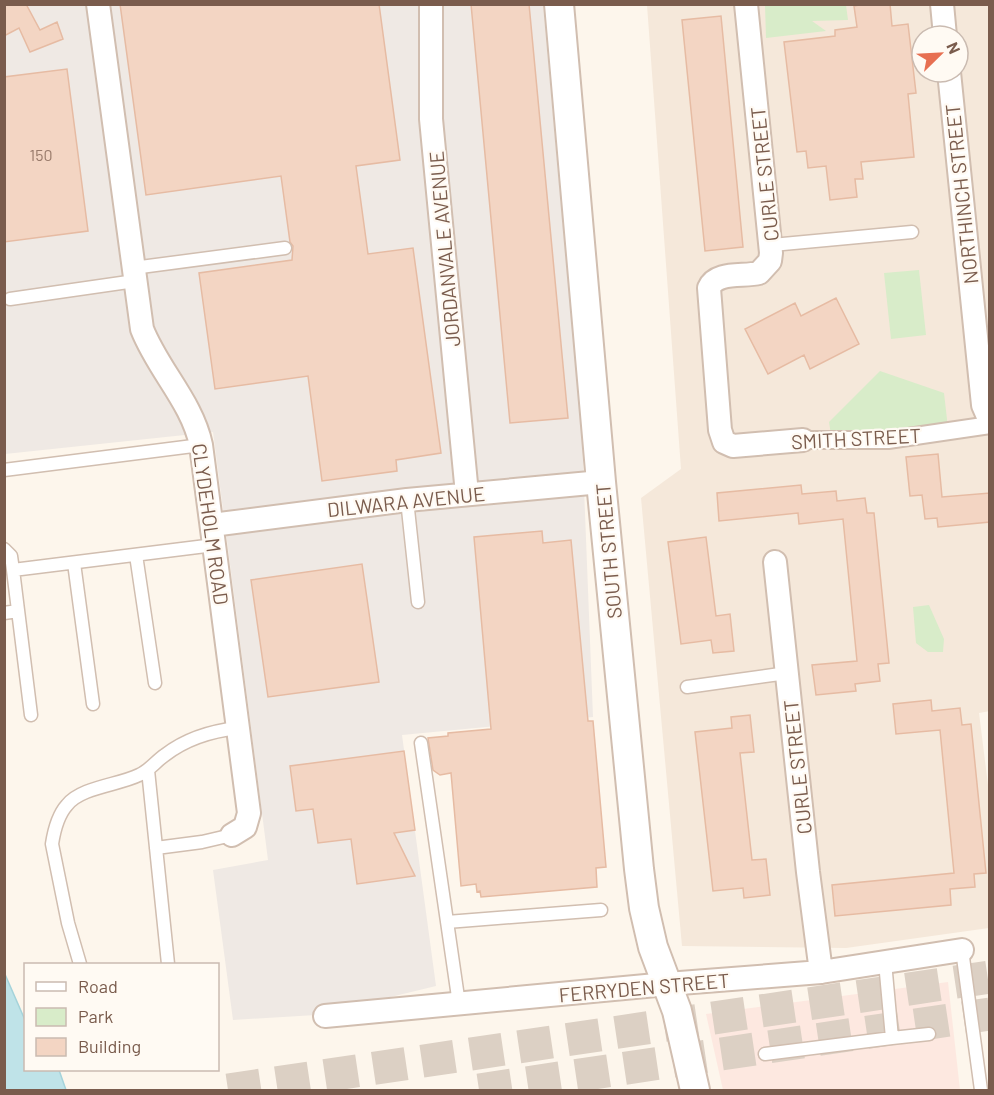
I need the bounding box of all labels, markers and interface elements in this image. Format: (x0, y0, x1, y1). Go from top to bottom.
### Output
north arrow (910, 24, 970, 84)
text: N (943, 39, 965, 56)
street label: NORTHINCH STREET (940, 103, 982, 285)
street label: CURLE STREET (745, 105, 783, 243)
house number: 150 (30, 145, 52, 164)
street label: JORDANVALE AVENUE (423, 150, 465, 348)
street label: SMITH STREET (790, 423, 922, 453)
street label: CLYDEHOLM ROAD (188, 442, 234, 606)
street label: DILWARA AVENUE (326, 481, 486, 521)
street label: SOUTH STREET (590, 482, 626, 620)
street label: CURLE STREET (778, 698, 816, 836)
legend (24, 963, 219, 1071)
street label: FERRYDEN STREET (558, 968, 730, 1006)
text: Road (78, 975, 118, 997)
text: Park (78, 1005, 113, 1027)
text: Building (78, 1035, 141, 1057)

